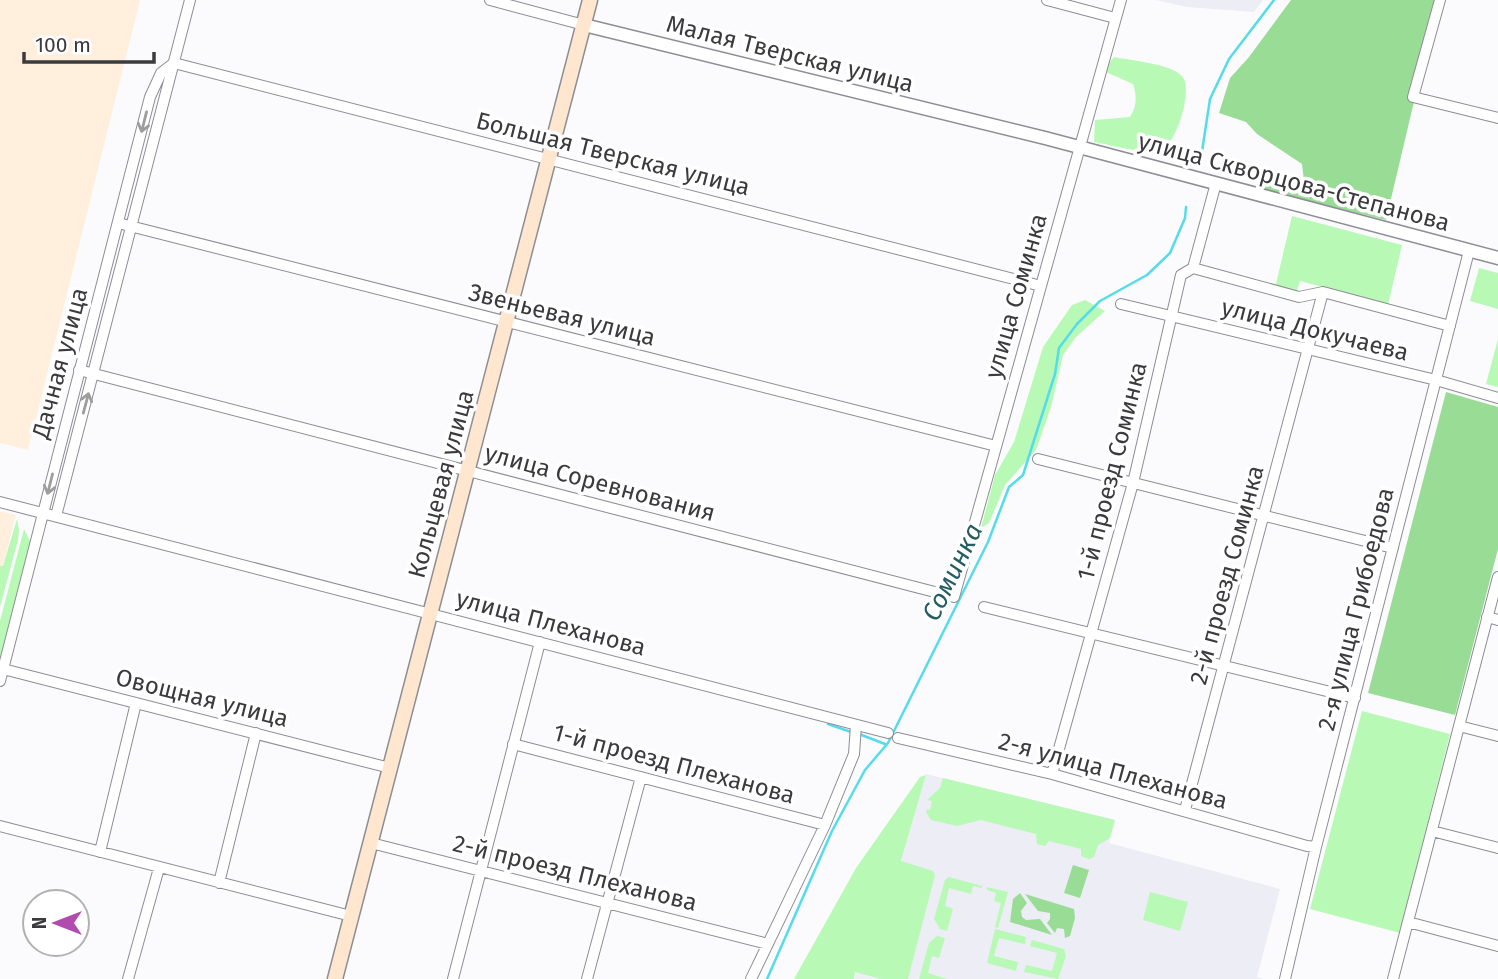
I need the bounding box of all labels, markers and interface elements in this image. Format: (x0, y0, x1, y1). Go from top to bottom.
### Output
street label: Малая Тверская улица (664, 10, 916, 98)
scale bar (24, 21, 154, 65)
text: 100 m (35, 32, 91, 58)
street label: Большая Тверская улица (473, 106, 753, 202)
one-way arrow (137, 110, 150, 133)
street label: улица Скворцова-Степанова (1135, 127, 1453, 237)
street label: улица Соминка (979, 210, 1053, 382)
street label: Звеньевая улица (466, 278, 658, 352)
street label: Дачная улица (26, 285, 94, 442)
street label: улица Докучаева (1219, 293, 1411, 367)
street label: 1-й проезд Соминка (1071, 359, 1153, 583)
street label: Кольцевая улица (402, 387, 480, 581)
one-way arrow (80, 392, 93, 415)
street label: улица Соревнования (482, 439, 718, 527)
street label: 2-й проезд Соминка (1184, 462, 1270, 688)
one-way arrow (43, 472, 56, 495)
street label: 2-я улица Грибоедова (1312, 485, 1400, 733)
water label: Соминка (916, 518, 989, 626)
street label: улица Плеханова (453, 584, 649, 662)
street label: Овощная улица (113, 663, 291, 733)
street label: 1-й проезд Плеханова (550, 718, 798, 810)
street label: 2-я улица Плеханова (995, 727, 1231, 815)
street label: 2-й проезд Плеханова (450, 829, 700, 917)
north arrow (21, 888, 91, 958)
text: N (28, 917, 51, 929)

